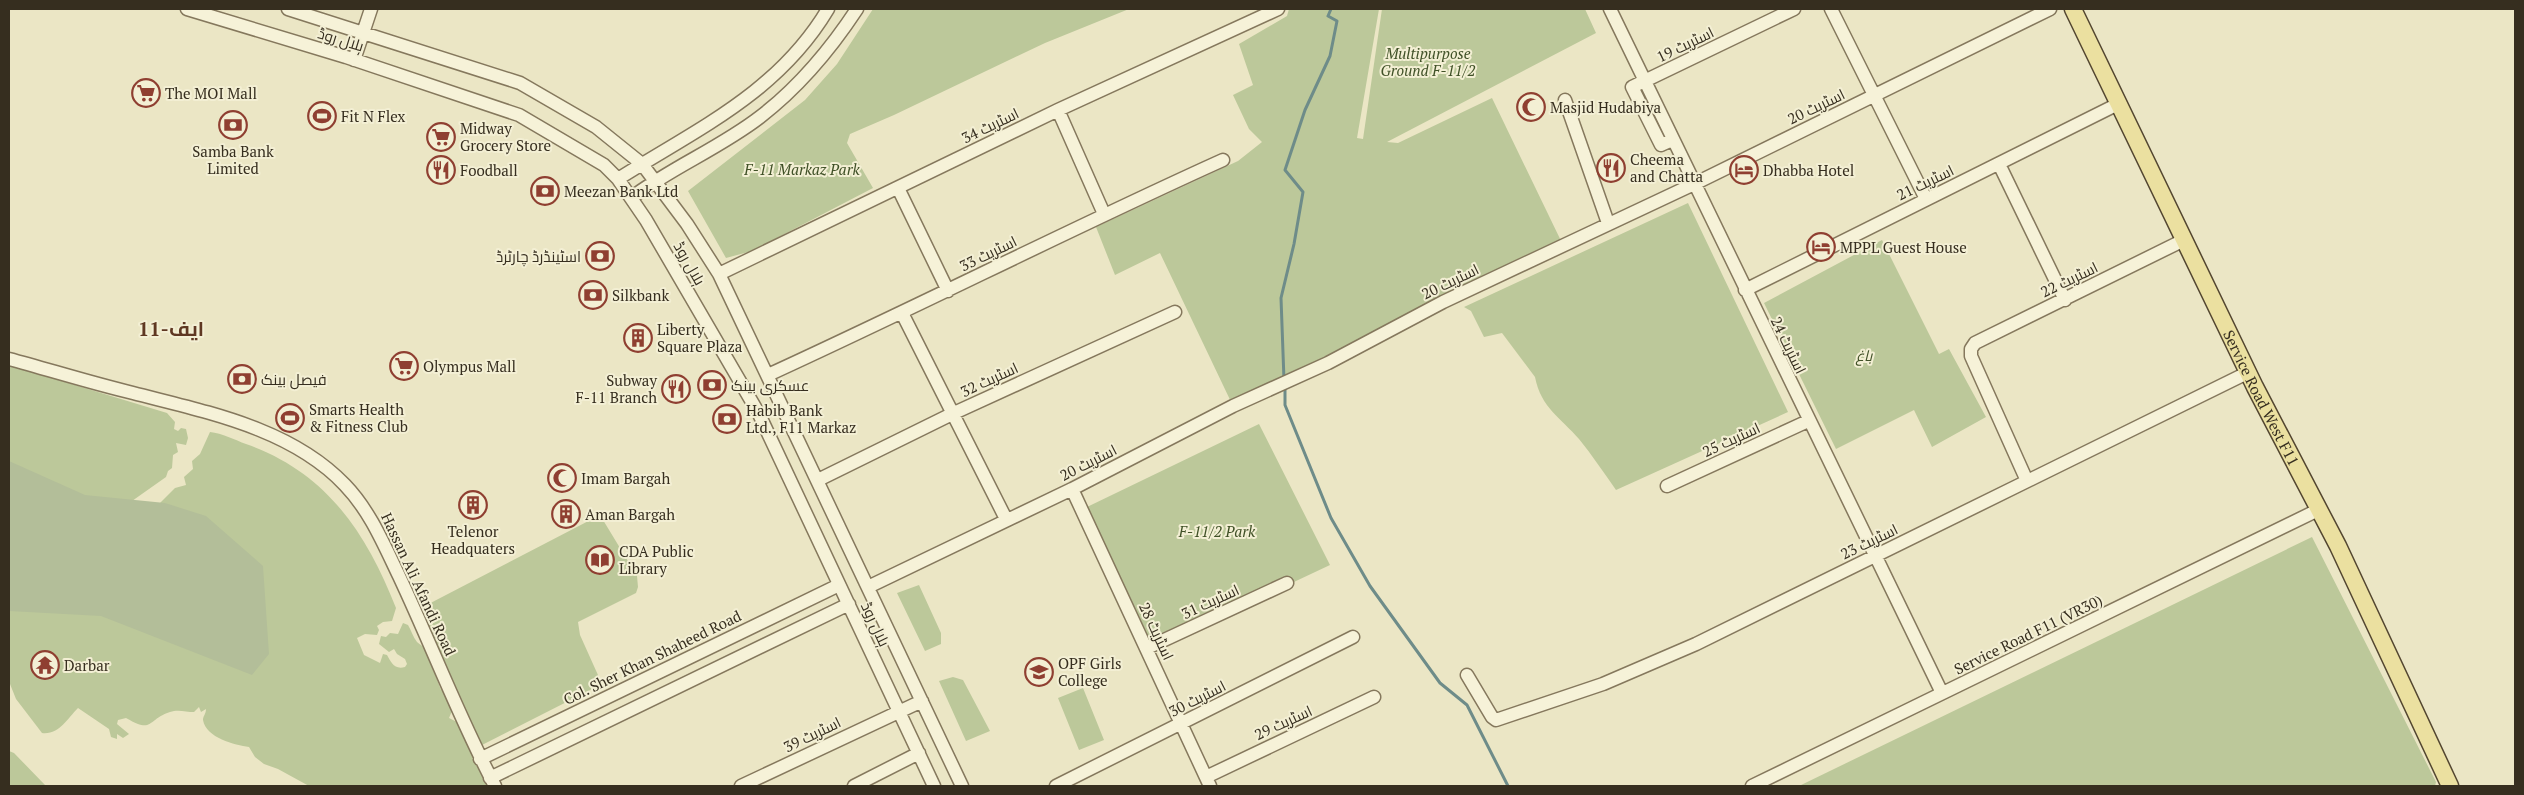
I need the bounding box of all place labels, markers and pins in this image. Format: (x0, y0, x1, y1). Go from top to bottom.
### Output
supermarket icon: The MOI Mall (131, 78, 161, 108)
place label: The MOI Mall (165, 83, 257, 103)
mosque icon: Masjid Hudabiya (1516, 92, 1546, 122)
place label: Masjid Hudabiya (1550, 97, 1662, 117)
sports icon: Fit N Flex (307, 101, 337, 131)
place label: Fit N Flex (341, 106, 405, 126)
bank icon: Samba Bank Limited (218, 110, 248, 140)
place label: Midway Grocery Store (460, 118, 551, 155)
supermarket icon: Midway Grocery Store (426, 122, 456, 152)
place label: Samba Bank Limited (192, 141, 274, 178)
place label: Cheema and Chatta (1630, 149, 1704, 186)
restaurant icon: Cheema and Chatta (1596, 153, 1626, 183)
restaurant icon: Foodball (426, 155, 456, 185)
hotel icon: Dhabba Hotel (1729, 155, 1759, 185)
place label: Foodball (460, 160, 518, 180)
place label: Dhabba Hotel (1763, 160, 1854, 180)
bank icon: Meezan Bank Ltd (530, 176, 560, 206)
place label: Meezan Bank Ltd (564, 181, 678, 201)
hotel icon: MPPL Guest House (1806, 232, 1836, 262)
place label: MPPL Guest House (1840, 237, 1967, 257)
bank icon: اسٹینڈرڈ چارٹرڈ (585, 241, 615, 271)
place label: اسٹینڈرڈ چارٹرڈ (496, 246, 581, 267)
bank icon: Silkbank (578, 280, 608, 310)
place label: Silkbank (612, 285, 669, 305)
place label: Liberty Square Plaza (657, 319, 743, 356)
building icon: Liberty Square Plaza (623, 323, 653, 353)
supermarket icon: Olympus Mall (389, 351, 419, 381)
place label: Olympus Mall (423, 356, 516, 376)
bank icon: فیصل بینک (227, 364, 257, 394)
place label: فیصل بینک (261, 369, 327, 390)
place label: Subway F-11 Branch (576, 370, 657, 407)
bank icon: عسکری بینک (697, 370, 727, 400)
restaurant icon: Subway F-11 Branch (661, 374, 691, 404)
place label: عسکری بینک (731, 375, 809, 396)
place label: Smarts Health & Fitness Club (309, 399, 408, 436)
place label: Habib Bank Ltd., F11 Markaz (746, 400, 856, 437)
sports icon: Smarts Health & Fitness Club (275, 403, 305, 433)
bank icon: Habib Bank Ltd., F11 Markaz (712, 404, 742, 434)
mosque icon: Imam Bargah (547, 463, 577, 493)
place label: Imam Bargah (581, 468, 670, 488)
building icon: Telenor Headquaters (458, 490, 488, 520)
building icon: Aman Bargah (551, 499, 581, 529)
place label: Aman Bargah (585, 504, 675, 524)
place label: Telenor Headquaters (431, 521, 515, 558)
place label: CDA Public Library (619, 541, 694, 578)
library icon: CDA Public Library (585, 545, 615, 575)
temple icon: Darbar (30, 650, 60, 680)
place label: OPF Girls College (1058, 653, 1121, 690)
place label: Darbar (64, 655, 110, 675)
school or university icon: OPF Girls College (1024, 657, 1054, 687)

